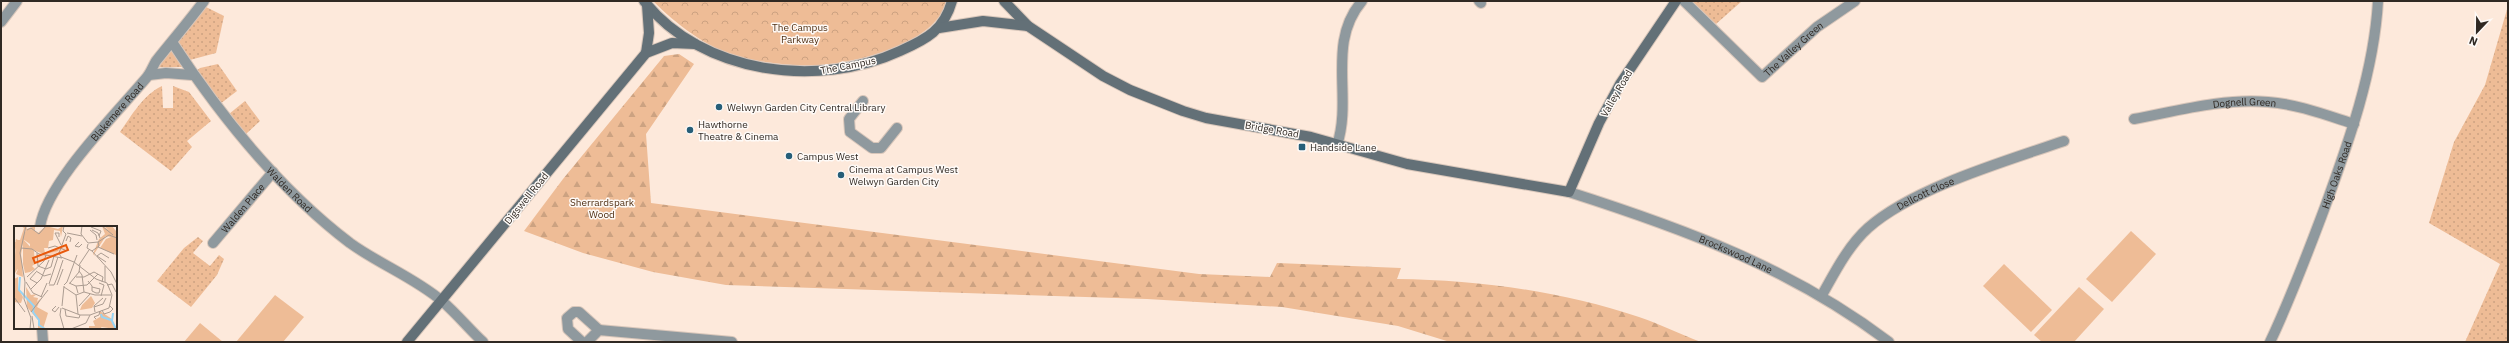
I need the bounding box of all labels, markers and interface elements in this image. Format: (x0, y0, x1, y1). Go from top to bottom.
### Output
north arrow (2457, 12, 2497, 52)
street label: The Valley Green (1761, 19, 1826, 79)
park label: The Campus Parkway (772, 21, 828, 46)
text: N (2467, 33, 2480, 49)
street label: The Campus (819, 54, 877, 77)
street label: Valley Road (1598, 67, 1635, 119)
street label: Blakemere Road (88, 80, 146, 144)
street label: Dognell Green (2212, 95, 2277, 111)
place label: Welwyn Garden City Central Library (727, 101, 885, 114)
marker: Welwyn Garden City Central Library (714, 102, 724, 112)
place label: Hawthorne Theatre & Cinema (698, 118, 779, 143)
street label: Bridge Road (1244, 118, 1300, 141)
marker: Hawthorne Theatre & Cinema (685, 125, 695, 135)
street label: High Oaks Road (2319, 139, 2355, 211)
place label: Handside Lane (1310, 141, 1377, 154)
marker: Handside Lane (1297, 142, 1307, 152)
place label: Campus West (797, 150, 859, 163)
marker: Campus West (784, 151, 794, 161)
place label: Cinema at Campus West Welwyn Garden City (849, 163, 959, 188)
street label: Walden Road (264, 164, 315, 215)
street label: Digswell Road (501, 170, 551, 227)
marker: Cinema at Campus West Welwyn Garden City (836, 170, 846, 180)
street label: Dellcott Close (1894, 174, 1957, 213)
street label: Walden Place (218, 180, 268, 236)
park label: Sherrardspark Wood (570, 196, 635, 221)
inset map (14, 226, 117, 329)
street label: Brockswood Lane (1697, 232, 1775, 277)

